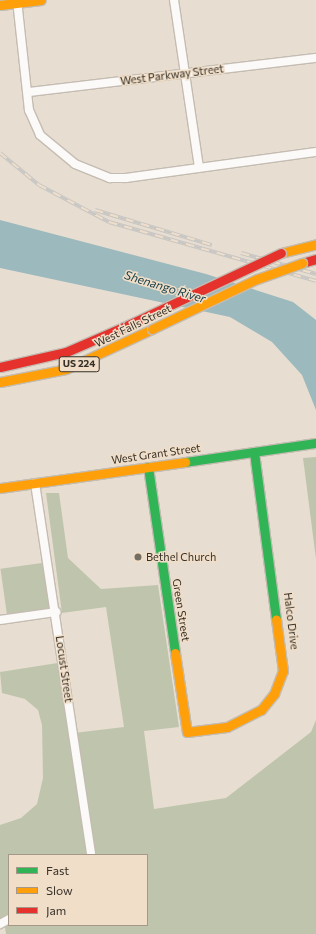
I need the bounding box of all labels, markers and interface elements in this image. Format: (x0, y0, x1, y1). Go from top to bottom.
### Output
street label: West Parkway Street (120, 62, 224, 88)
water label: Shenango River (123, 268, 207, 306)
street label: West Falls Street (93, 302, 173, 350)
road number: US 224 (58, 356, 100, 372)
street label: West Grant Street (111, 441, 201, 467)
place label: Bethel Church (146, 550, 216, 564)
marker: Bethel Church (133, 552, 143, 562)
street label: Green Street (170, 578, 192, 642)
street label: Halco Drive (281, 592, 301, 650)
street label: Locust Street (53, 635, 75, 703)
legend (8, 854, 148, 926)
text: Fast (46, 863, 69, 877)
text: Slow (46, 883, 73, 897)
text: Jam (46, 903, 66, 917)

